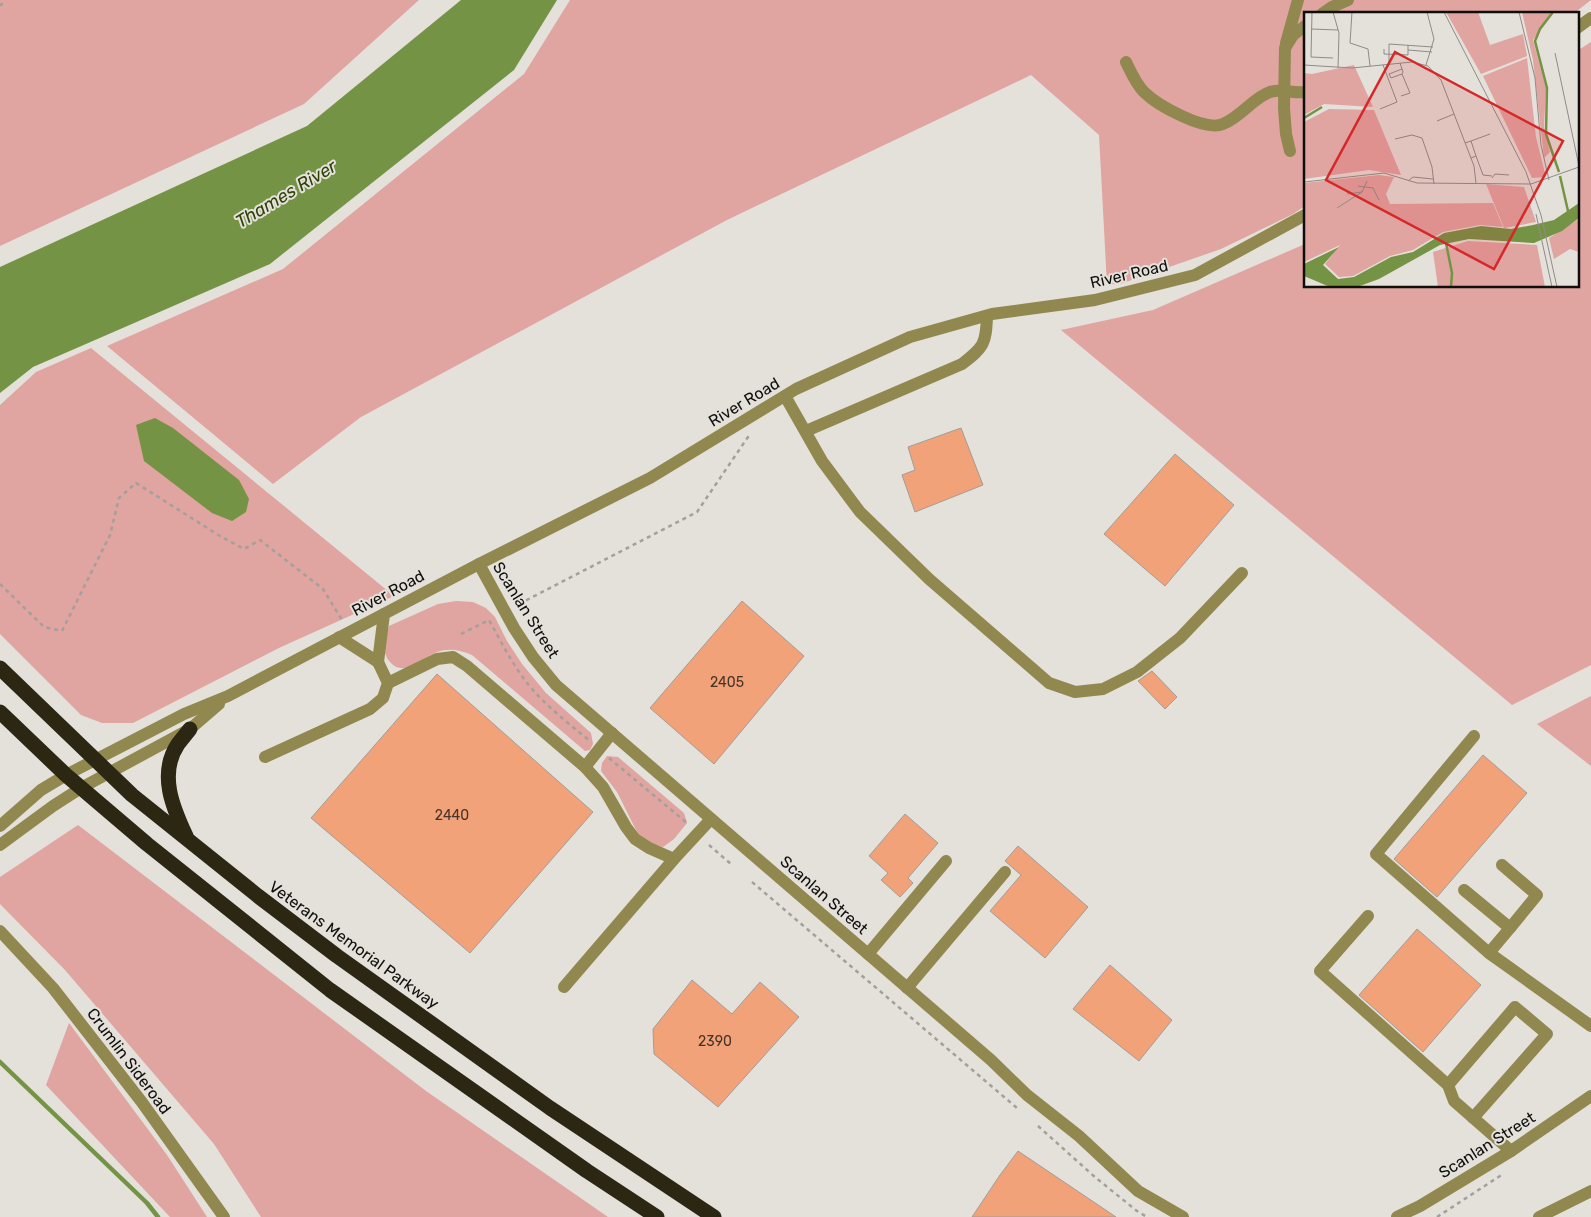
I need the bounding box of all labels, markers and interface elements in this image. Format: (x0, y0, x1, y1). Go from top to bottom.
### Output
inset map (1304, 12, 1578, 288)
water label: Thames River (231, 155, 341, 233)
street label: River Road (1088, 256, 1170, 292)
street label: River Road (705, 373, 783, 431)
street label: Scanlan Street (489, 558, 563, 662)
street label: River Road (348, 566, 428, 620)
house number: 2405 (710, 674, 744, 691)
house number: 2440 (435, 807, 469, 824)
street label: Scanlan Street (776, 852, 872, 938)
street label: Veterans Memorial Parkway (265, 877, 443, 1013)
street label: Crumlin Sideroad (83, 1004, 175, 1118)
house number: 2390 (698, 1033, 732, 1050)
street label: Scanlan Street (1435, 1108, 1539, 1182)

